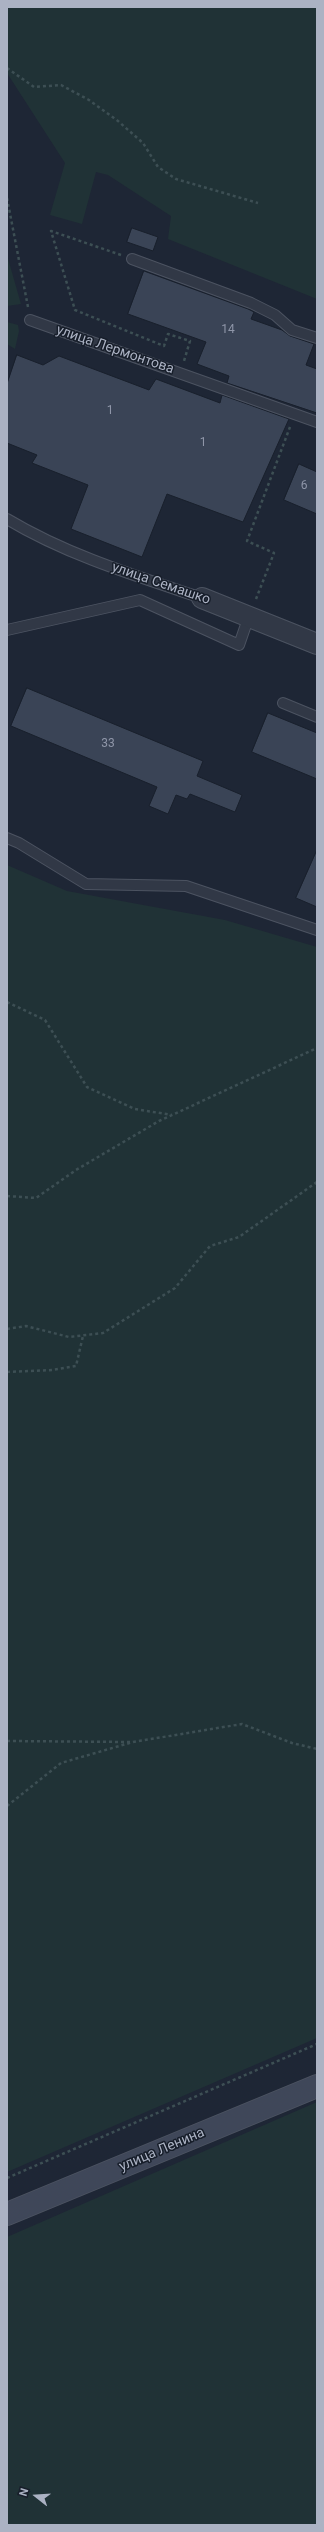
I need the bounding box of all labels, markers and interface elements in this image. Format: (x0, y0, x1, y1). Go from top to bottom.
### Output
street label: улица Лермонтова (54, 322, 176, 378)
house number: 14 (221, 323, 235, 337)
house number: 1 (107, 404, 113, 418)
house number: 1 (200, 436, 206, 450)
house number: 6 (301, 479, 307, 493)
street label: улица Семашко (109, 559, 213, 609)
house number: 33 (101, 737, 115, 751)
street label: улица Ленина (117, 2124, 207, 2176)
north arrow (16, 2476, 56, 2516)
text: N (17, 2487, 31, 2498)

